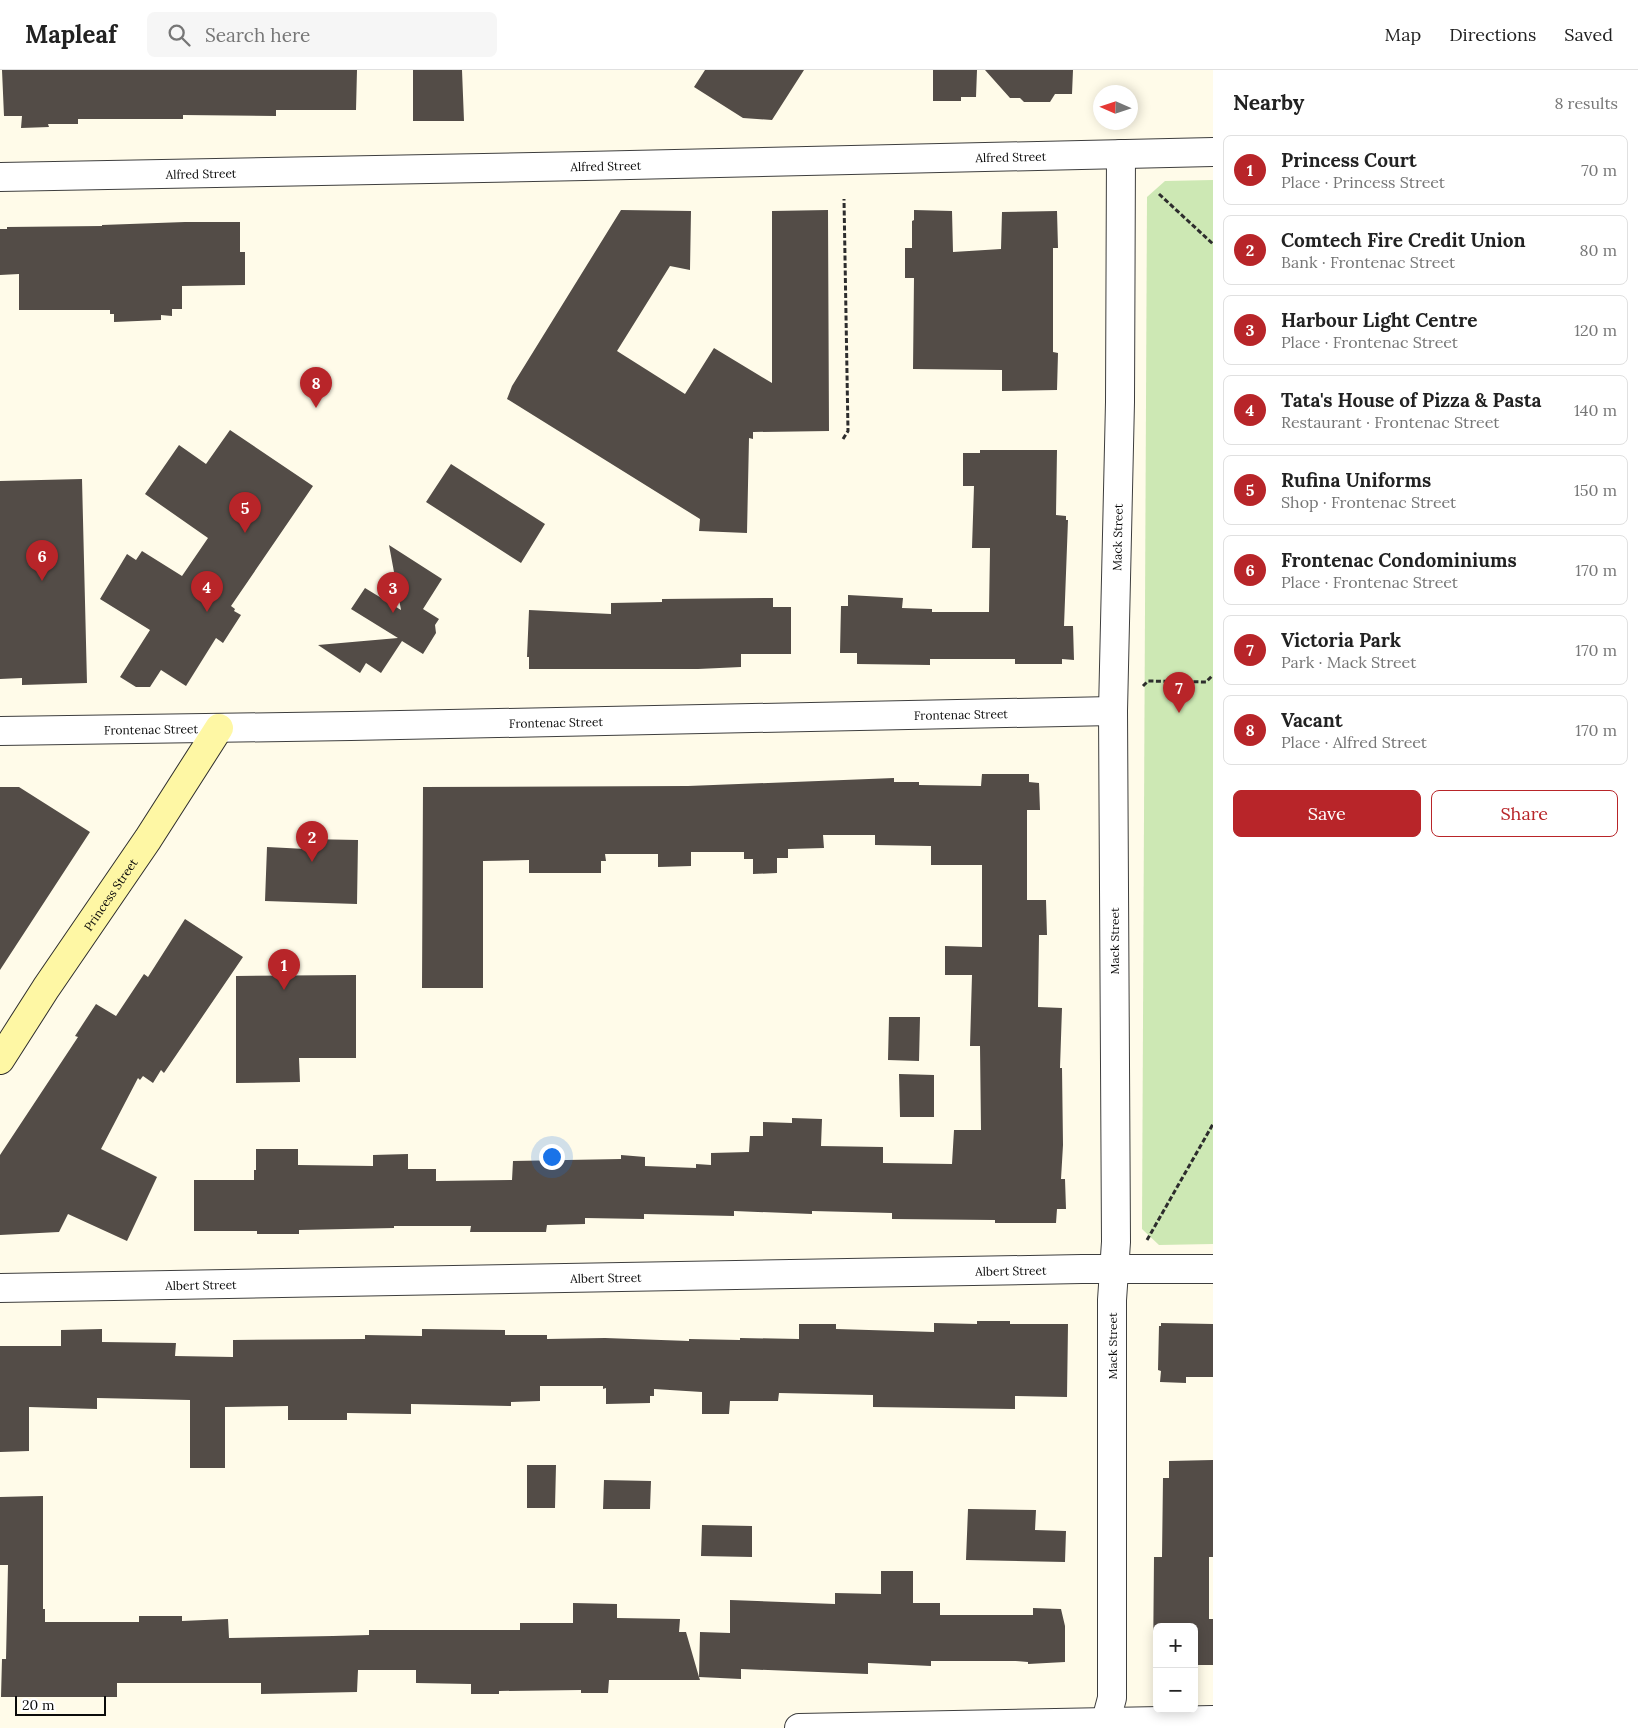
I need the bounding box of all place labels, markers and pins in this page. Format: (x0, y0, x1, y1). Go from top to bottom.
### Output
pin: 8 (300, 367, 332, 408)
pin: 5 (229, 492, 261, 533)
pin: 6 (26, 540, 58, 581)
pin: 4 (191, 571, 223, 612)
pin: 3 (377, 572, 409, 613)
pin: 7 (1163, 672, 1195, 713)
pin: 2 (296, 821, 328, 862)
pin: 1 (268, 949, 300, 990)

